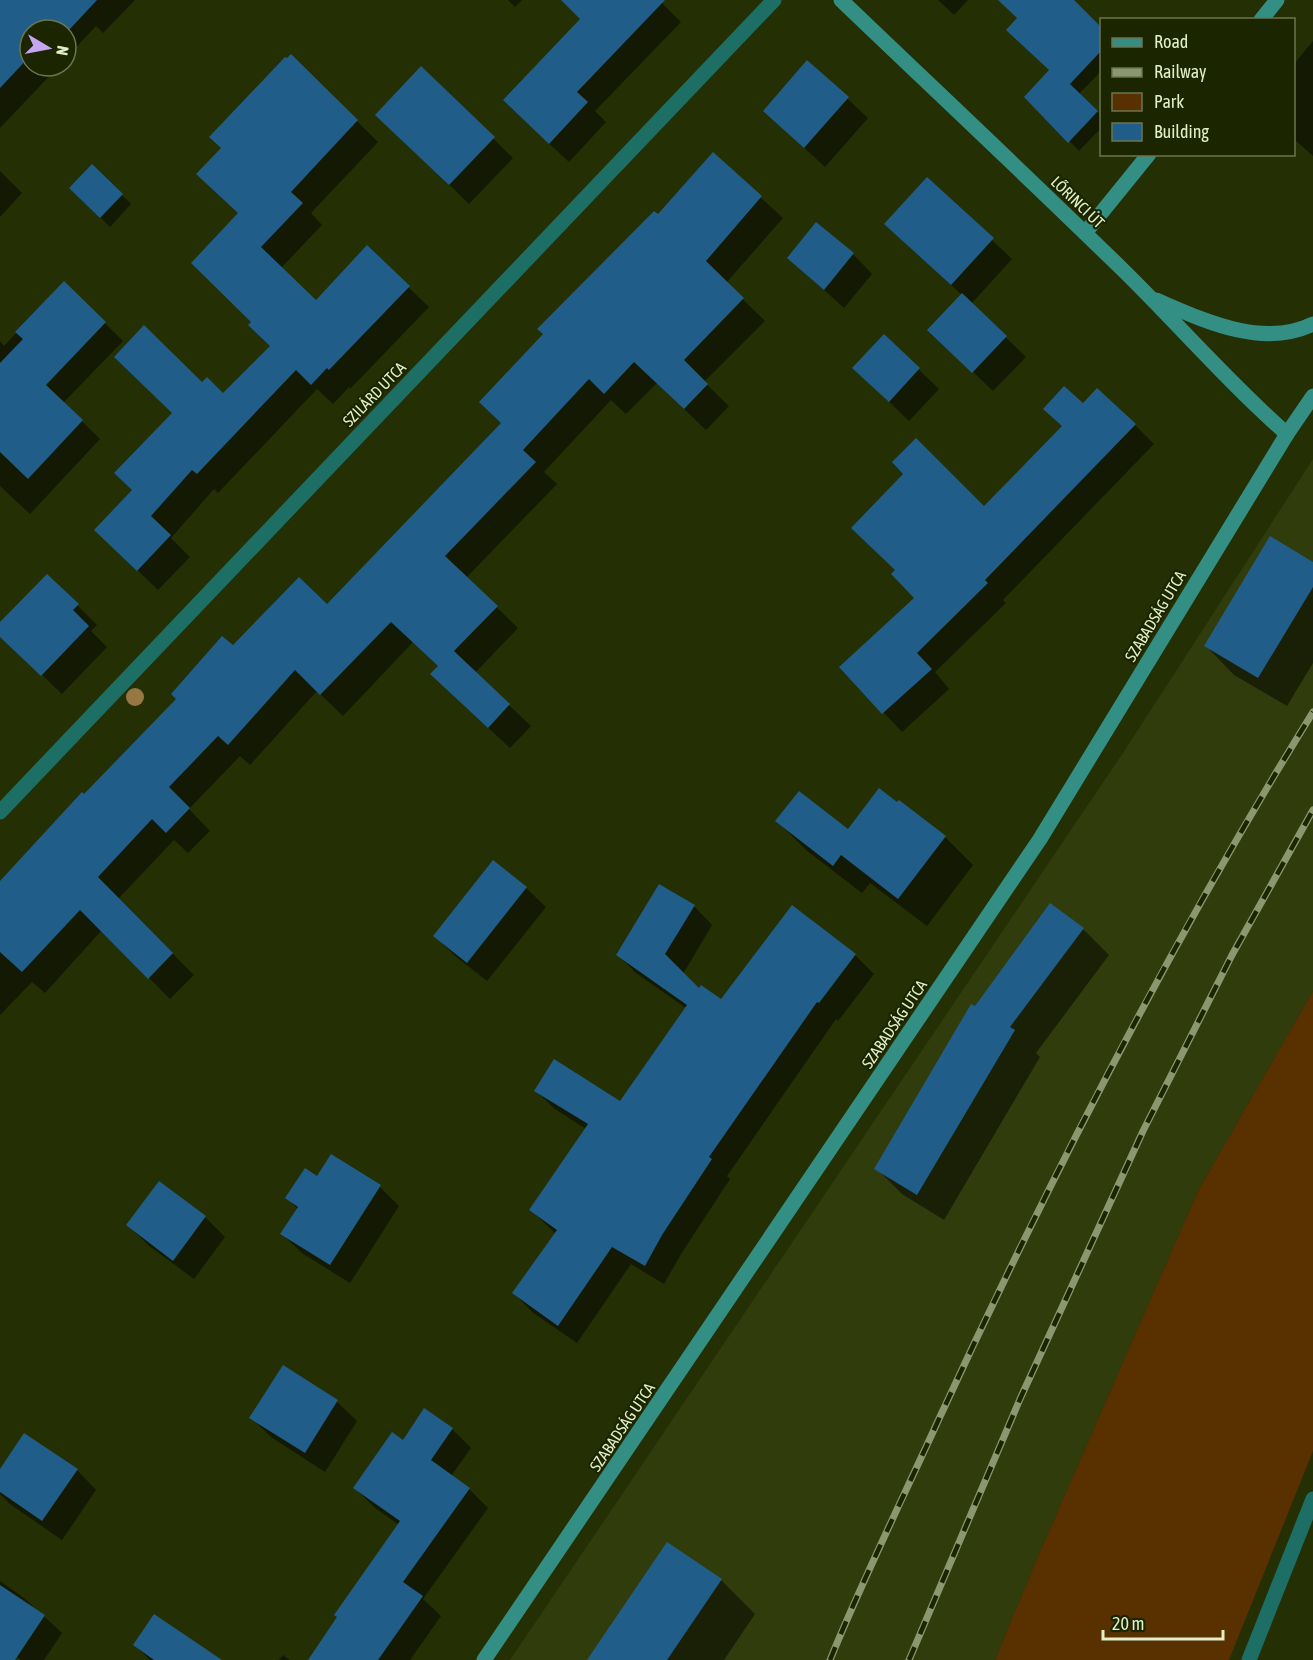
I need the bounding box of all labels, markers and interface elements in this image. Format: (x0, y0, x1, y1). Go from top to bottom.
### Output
north arrow (18, 18, 78, 78)
legend (1100, 18, 1295, 156)
text: Road (1154, 31, 1188, 52)
text: N (53, 44, 72, 57)
text: Railway (1154, 61, 1206, 82)
text: Park (1154, 91, 1184, 112)
text: Building (1154, 121, 1209, 142)
street label: LŐRINCI ÚT (1048, 172, 1108, 232)
street label: SZILÁRD UTCA (339, 358, 409, 430)
street label: SZABADSÁG UTCA (1121, 567, 1189, 665)
street label: SZABADSÁG UTCA (858, 976, 930, 1072)
street label: SZABADSÁG UTCA (586, 1379, 658, 1475)
scale bar (1103, 1603, 1223, 1641)
text: 20 m (1112, 1613, 1144, 1634)

